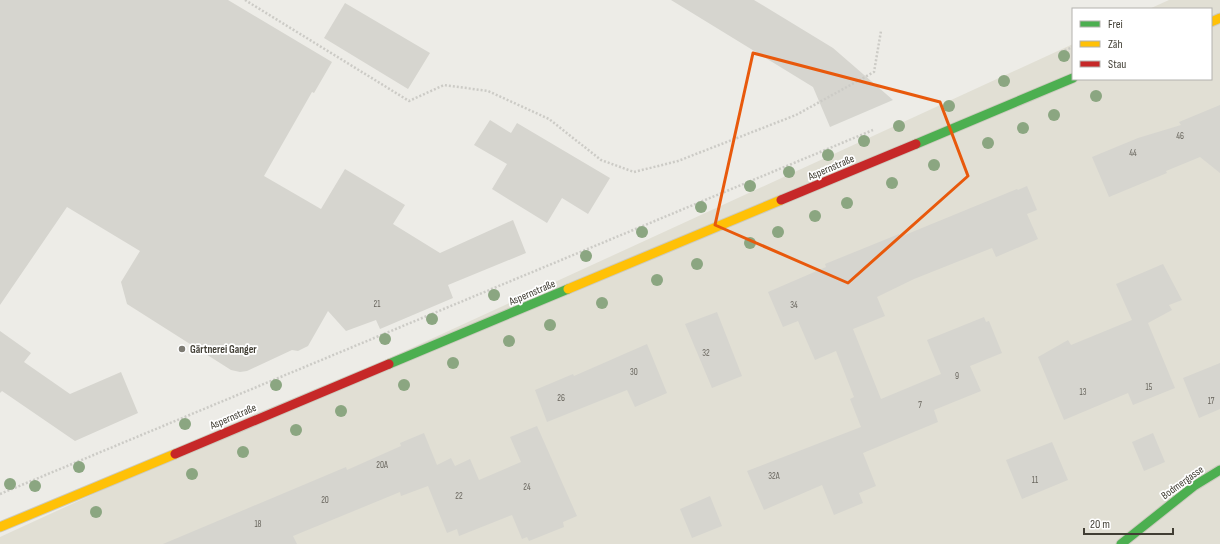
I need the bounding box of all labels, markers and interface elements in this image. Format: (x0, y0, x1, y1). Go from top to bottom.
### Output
legend (1072, 8, 1212, 80)
text: Frei (1108, 17, 1123, 32)
text: Zäh (1108, 37, 1123, 52)
text: Stau (1108, 57, 1126, 72)
house number: 46 (1176, 131, 1184, 142)
house number: 44 (1129, 148, 1137, 159)
street label: Aspernstraße (805, 152, 856, 183)
street label: Aspernstraße (506, 277, 557, 308)
house number: 21 (374, 299, 381, 310)
house number: 34 (790, 300, 798, 311)
place label: Gärtnerei Ganger (190, 343, 257, 356)
marker: Gärtnerei Ganger (177, 344, 187, 354)
house number: 32 (702, 348, 710, 359)
house number: 30 (630, 367, 638, 378)
house number: 9 (955, 371, 959, 382)
house number: 15 (1146, 382, 1153, 393)
house number: 13 (1080, 387, 1087, 398)
house number: 26 (557, 393, 565, 404)
house number: 17 (1208, 396, 1215, 407)
house number: 7 (918, 400, 922, 411)
street label: Aspernstraße (207, 401, 258, 432)
house number: 20A (376, 460, 388, 471)
street label: Bodmergasse (1159, 463, 1206, 502)
house number: 32A (768, 471, 780, 482)
house number: 11 (1032, 475, 1039, 486)
house number: 24 (523, 482, 531, 493)
house number: 22 (455, 491, 463, 502)
house number: 20 (321, 495, 329, 506)
scale bar (1084, 510, 1173, 536)
text: 20 m (1090, 517, 1110, 532)
house number: 18 (254, 519, 262, 530)

